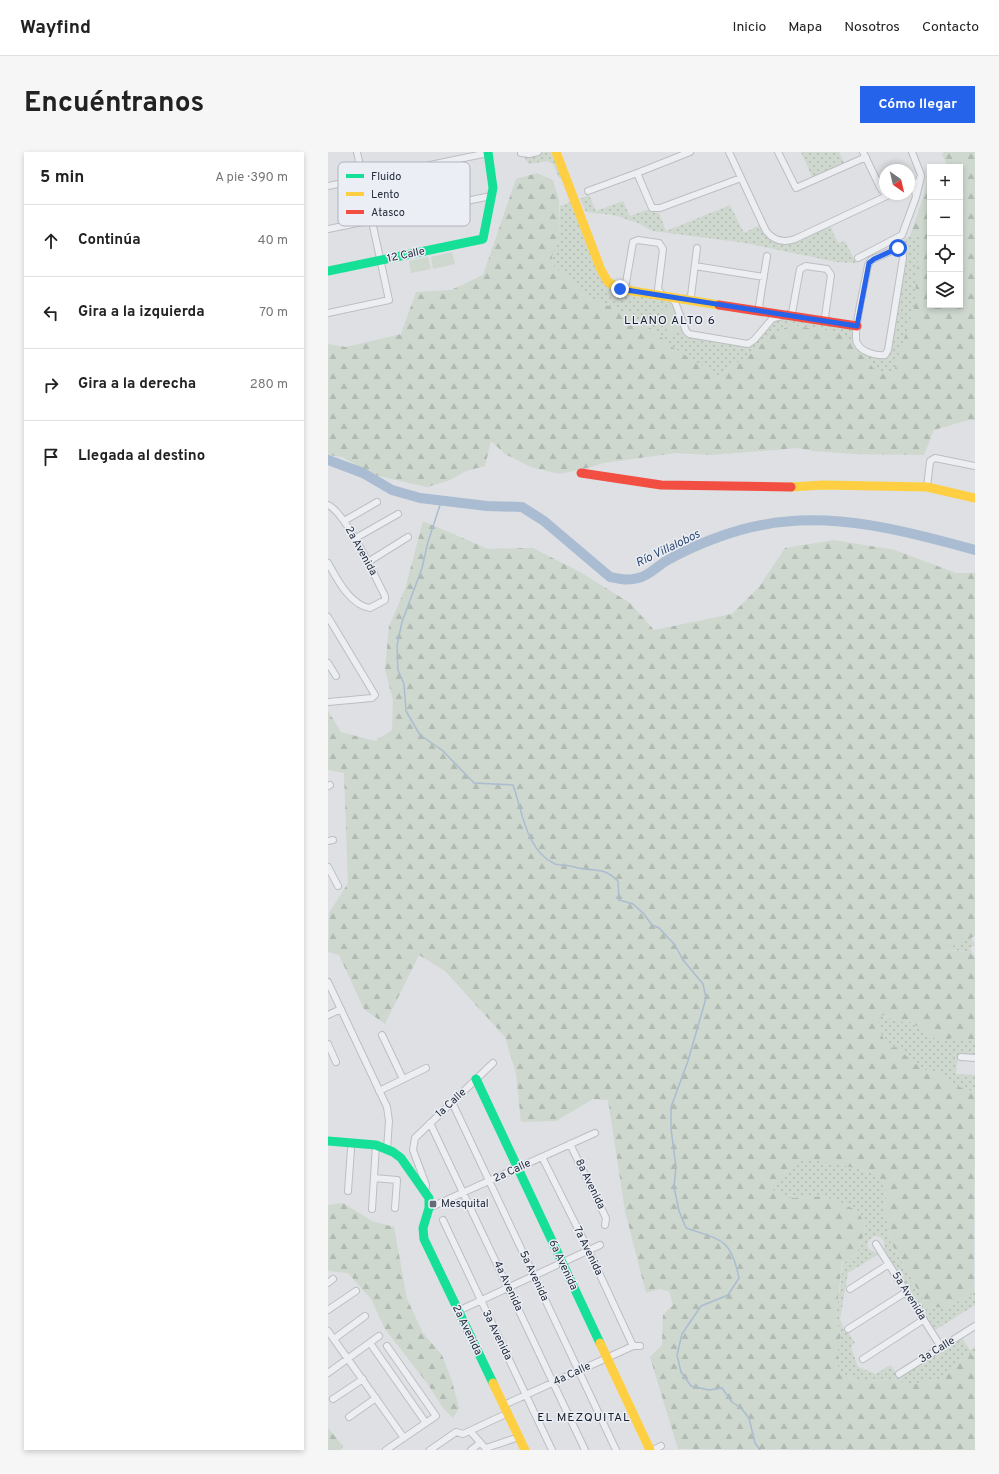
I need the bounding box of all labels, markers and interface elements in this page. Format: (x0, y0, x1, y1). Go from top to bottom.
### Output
text: Wayfind (20, 16, 91, 40)
text: Inicio (733, 19, 766, 36)
text: Mapa (788, 19, 822, 36)
text: Nosotros (844, 19, 900, 36)
text: Contacto (922, 19, 979, 36)
text: Encuéntranos (24, 86, 204, 122)
button: Cómo llegar (860, 86, 975, 123)
legend (338, 162, 470, 226)
north arrow (879, 164, 915, 200)
map controls (927, 164, 963, 308)
button: + (927, 164, 963, 200)
text: 5 min (40, 167, 84, 189)
text: A pie · 390 m (215, 170, 288, 186)
text: Fluido (371, 170, 401, 184)
text: Lento (371, 188, 399, 202)
button: − (927, 200, 963, 236)
text: Atasco (371, 206, 405, 220)
icon: ahead (40, 230, 62, 252)
text: Continúa (78, 231, 140, 250)
text: 40 m (258, 233, 288, 249)
button: locate (927, 236, 963, 272)
route start (889, 239, 907, 257)
street label: 12 Calle (386, 244, 426, 266)
button: layers (927, 272, 963, 308)
route end (611, 280, 629, 298)
icon: left (40, 302, 62, 324)
text: Gira a la izquierda (78, 303, 205, 322)
text: 70 m (259, 305, 288, 321)
district label: LLANO ALTO 6 (624, 313, 716, 329)
icon: right (40, 374, 62, 396)
text: Gira a la derecha (78, 375, 196, 394)
text: 280 m (250, 377, 288, 393)
icon: arrive (40, 446, 62, 468)
text: Llegada al destino (78, 447, 205, 466)
street label: 2a Avenida (342, 524, 380, 578)
water label: Río Villalobos (633, 526, 703, 571)
street label: 1a Calle (433, 1085, 469, 1121)
street label: 2a Calle (491, 1156, 533, 1186)
street label: 8a Avenida (572, 1157, 608, 1212)
place label: Mesquital (441, 1197, 489, 1211)
marker: Mesquital (428, 1199, 438, 1209)
street label: 7a Avenida (570, 1224, 606, 1278)
street label: 6a Avenida (545, 1238, 581, 1293)
street label: 5a Avenida (516, 1248, 552, 1304)
street label: 4a Avenida (490, 1258, 526, 1314)
street label: 5a Avenida (889, 1269, 929, 1323)
street label: 2a Avenida (449, 1303, 485, 1358)
street label: 3a Avenida (479, 1308, 515, 1363)
street label: 3a Calle (916, 1334, 958, 1366)
street label: 4a Calle (551, 1359, 593, 1389)
district label: EL MEZQUITAL (537, 1410, 631, 1426)

